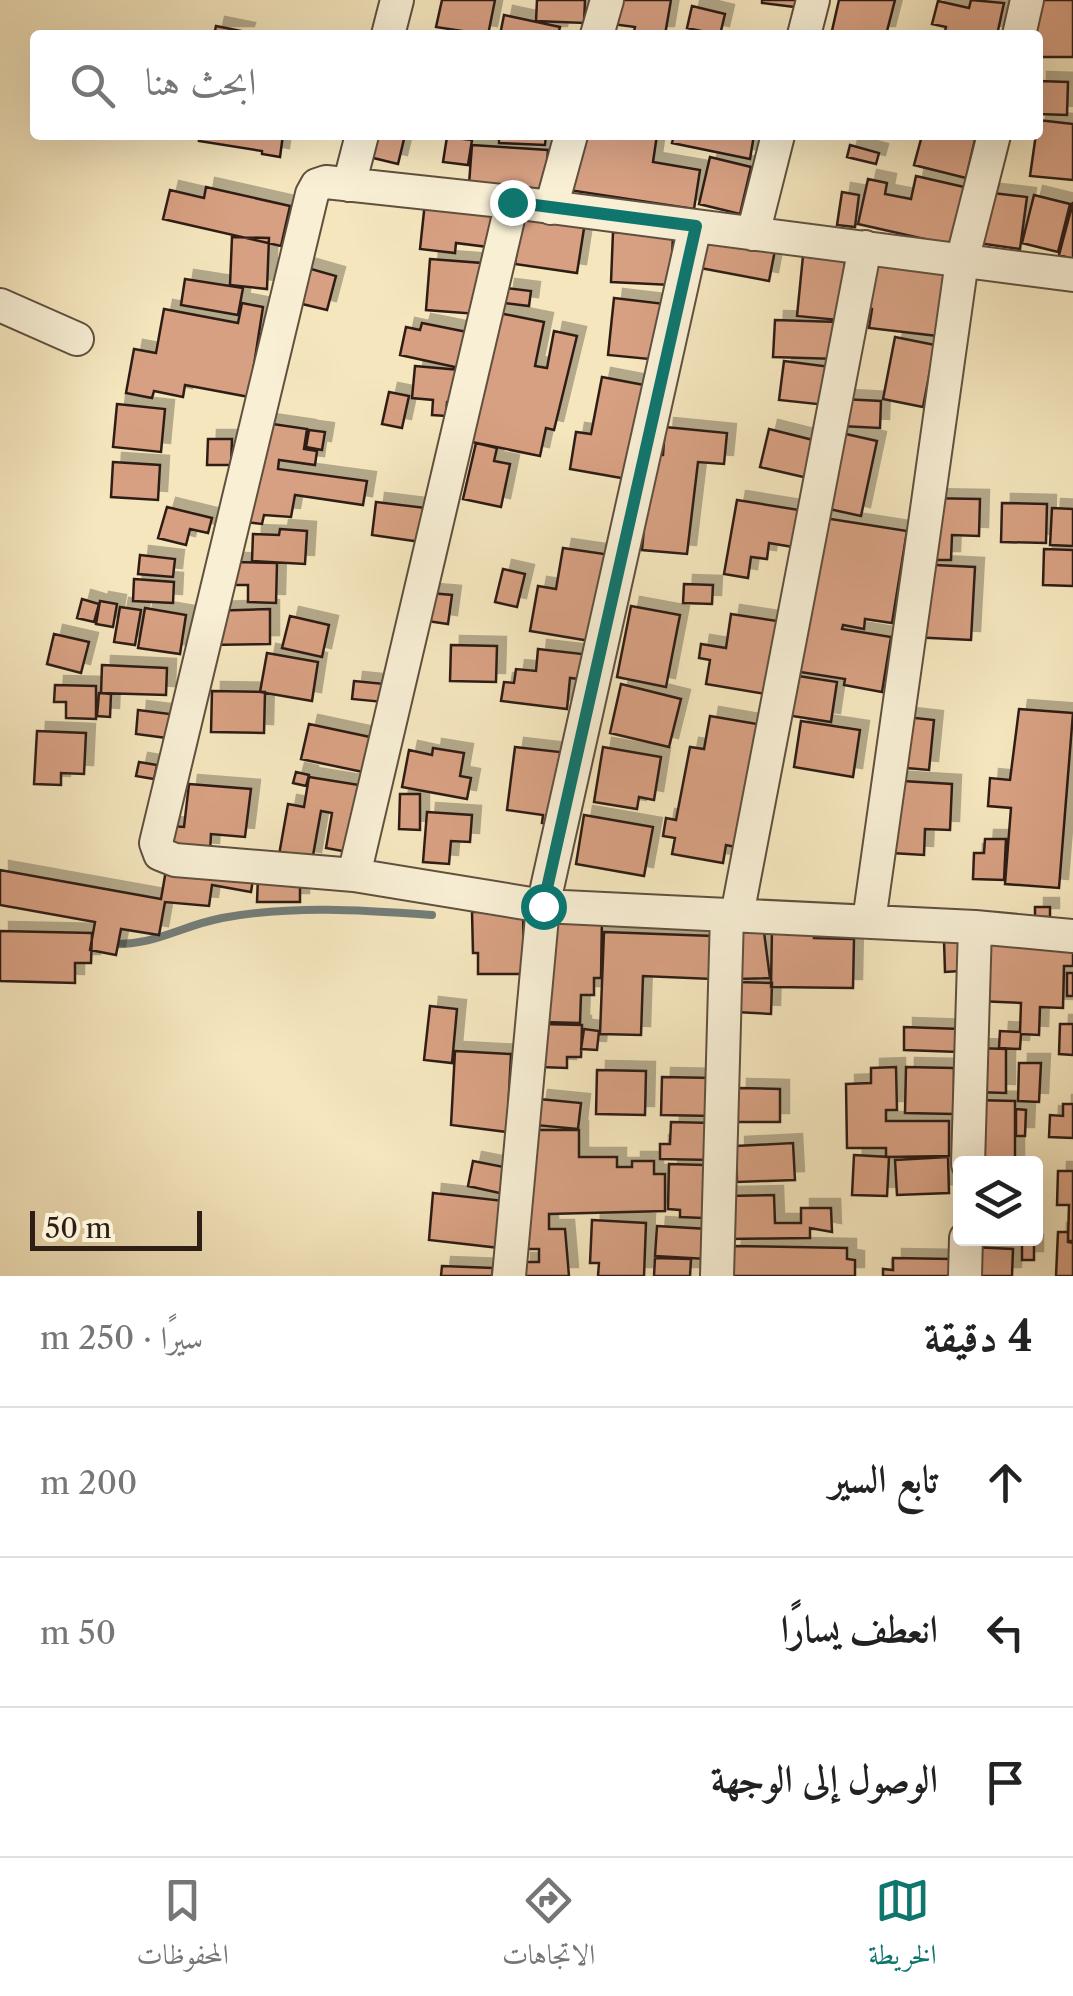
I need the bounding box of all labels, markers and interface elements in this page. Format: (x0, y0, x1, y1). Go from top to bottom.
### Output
search box (30, 30, 1043, 140)
icon: search (65, 58, 120, 113)
text: ابحث هنا (145, 58, 256, 105)
route end (490, 180, 536, 226)
route start (521, 884, 567, 930)
map controls (953, 1156, 1043, 1246)
button: layers (953, 1156, 1043, 1246)
scale bar (30, 1206, 202, 1250)
text: 50 m (45, 1211, 112, 1245)
text: 4 دقيقة (924, 1310, 1033, 1362)
text: سيرًا · 250 m (40, 1318, 203, 1357)
text: تابع السير (829, 1455, 938, 1502)
icon: ahead (978, 1455, 1033, 1510)
text: 200 m (40, 1463, 137, 1502)
text: انعطف يسارًا (781, 1605, 938, 1652)
icon: left (978, 1605, 1033, 1660)
text: 50 m (40, 1613, 116, 1652)
text: الوصول إلى الوجهة (711, 1755, 938, 1802)
icon: arrive (978, 1755, 1033, 1810)
tab: المحفوظات (137, 1873, 229, 1982)
tab: الاتجاهات (502, 1873, 595, 1982)
tab: الخريطة (868, 1873, 936, 1982)

